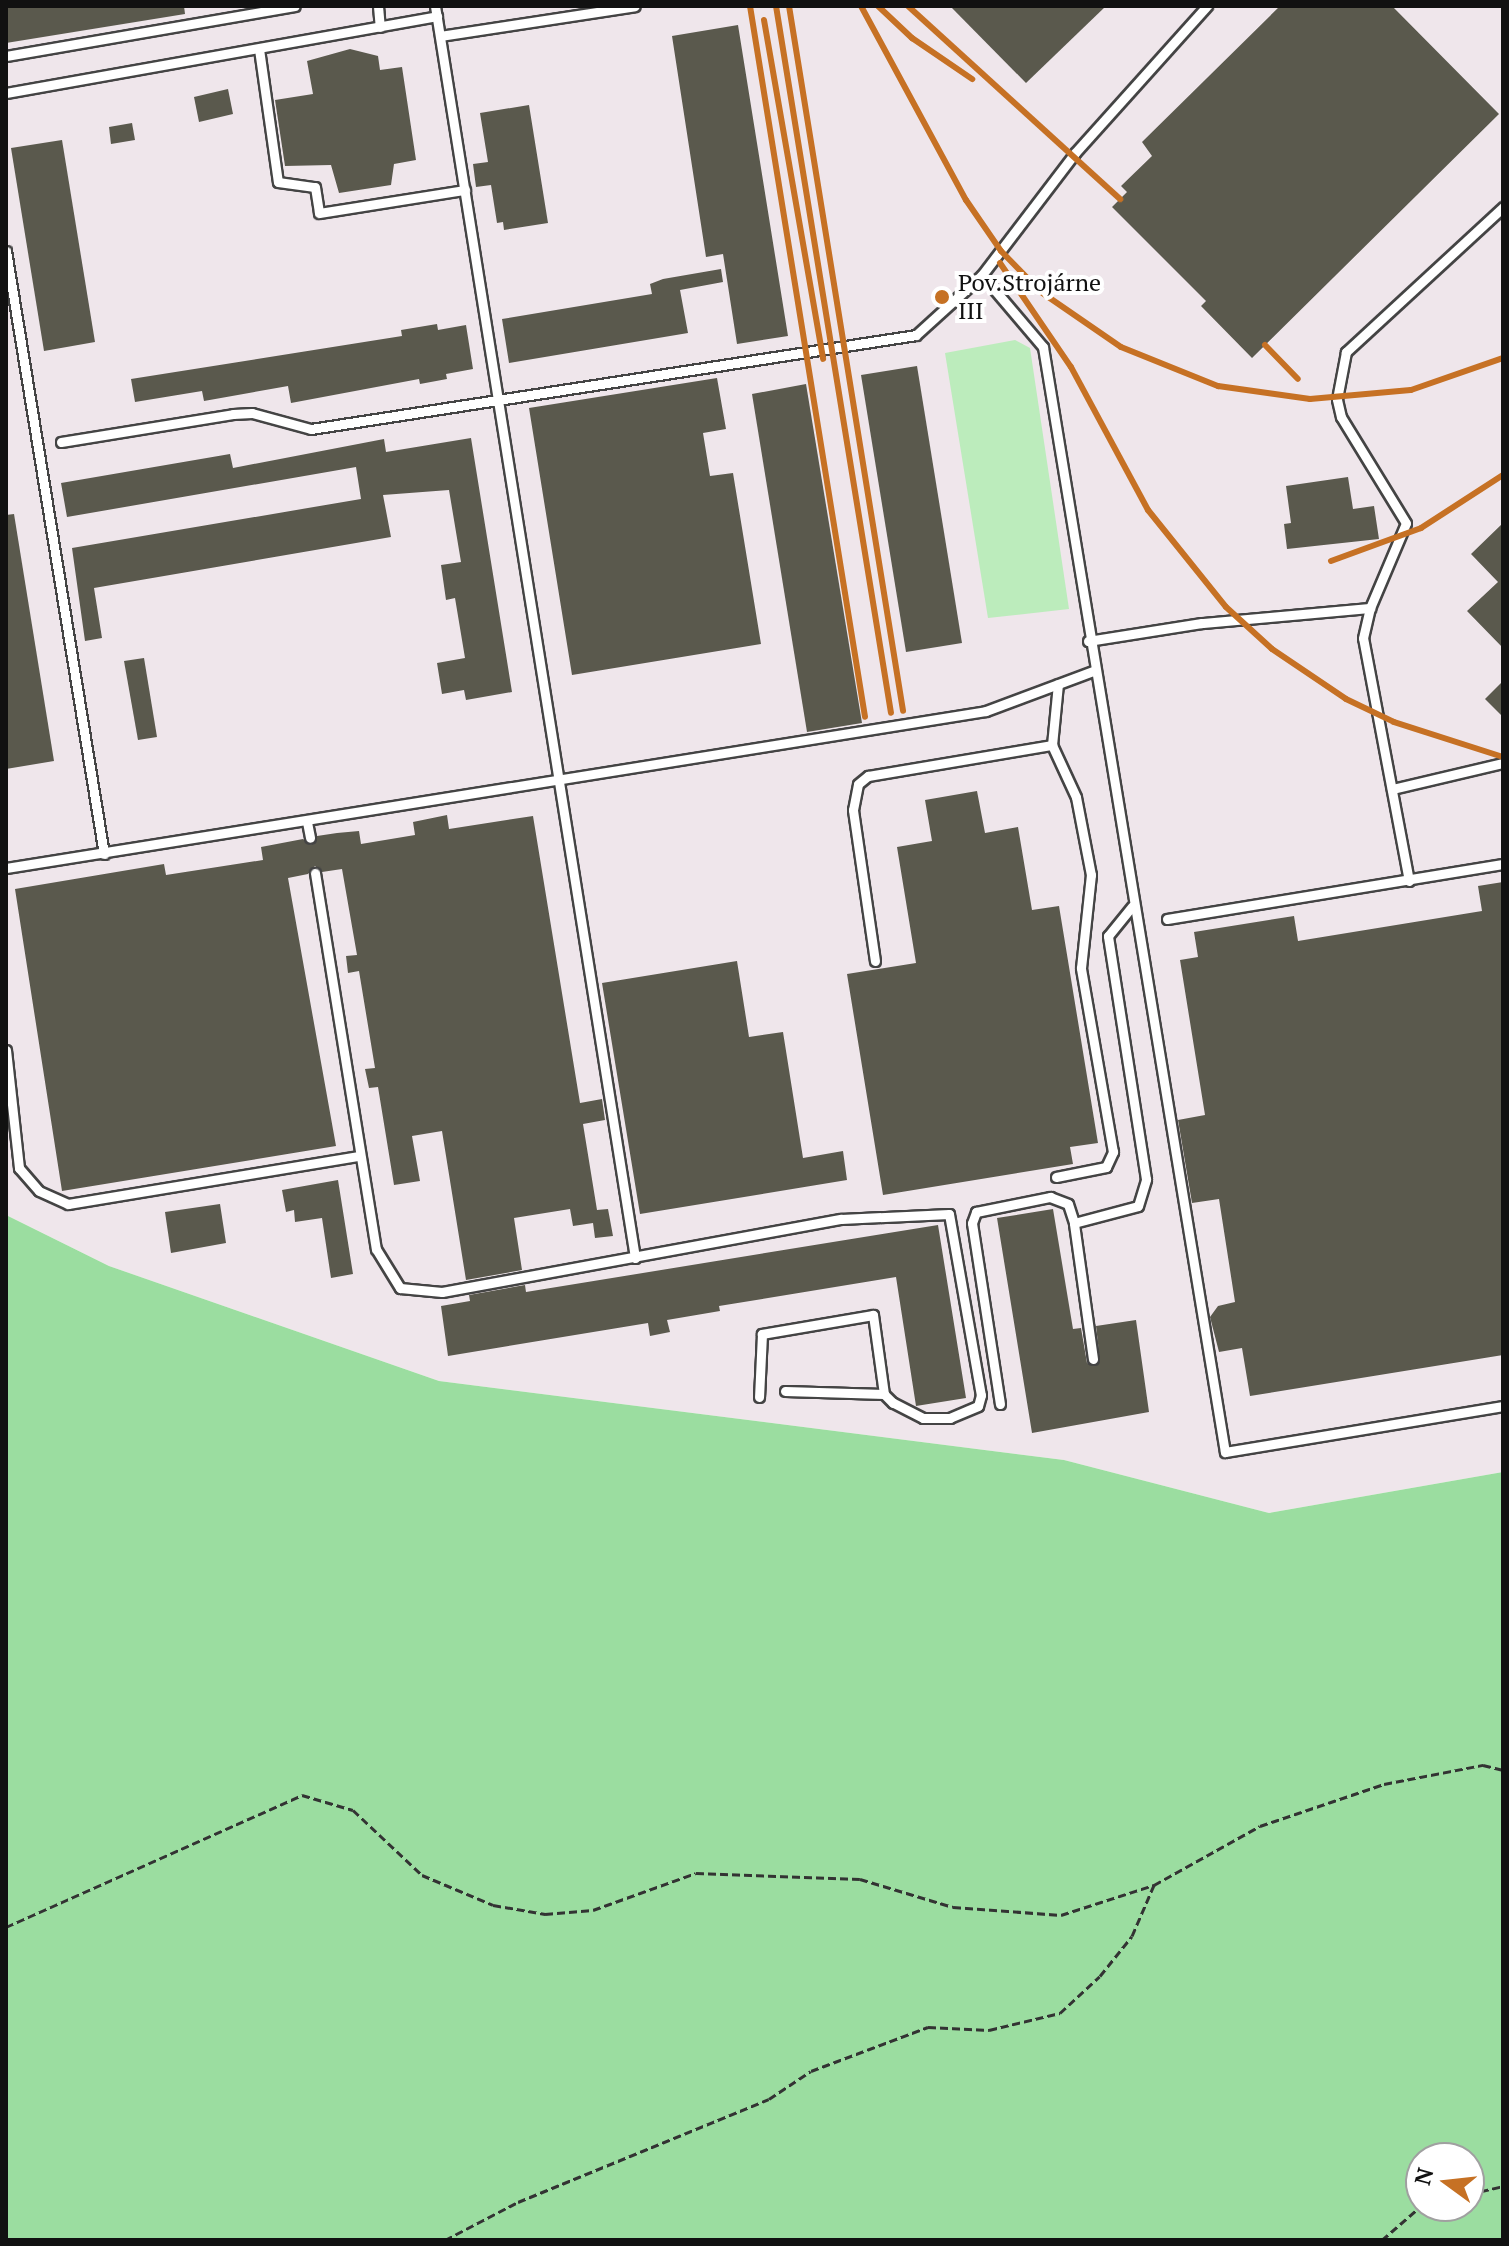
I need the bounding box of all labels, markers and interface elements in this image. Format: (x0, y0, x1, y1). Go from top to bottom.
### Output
place label: Pov.Strojárne III (958, 269, 1101, 325)
marker: Pov.Strojárne III (933, 288, 951, 306)
north arrow (1405, 2142, 1485, 2222)
text: N (1407, 2164, 1439, 2188)

